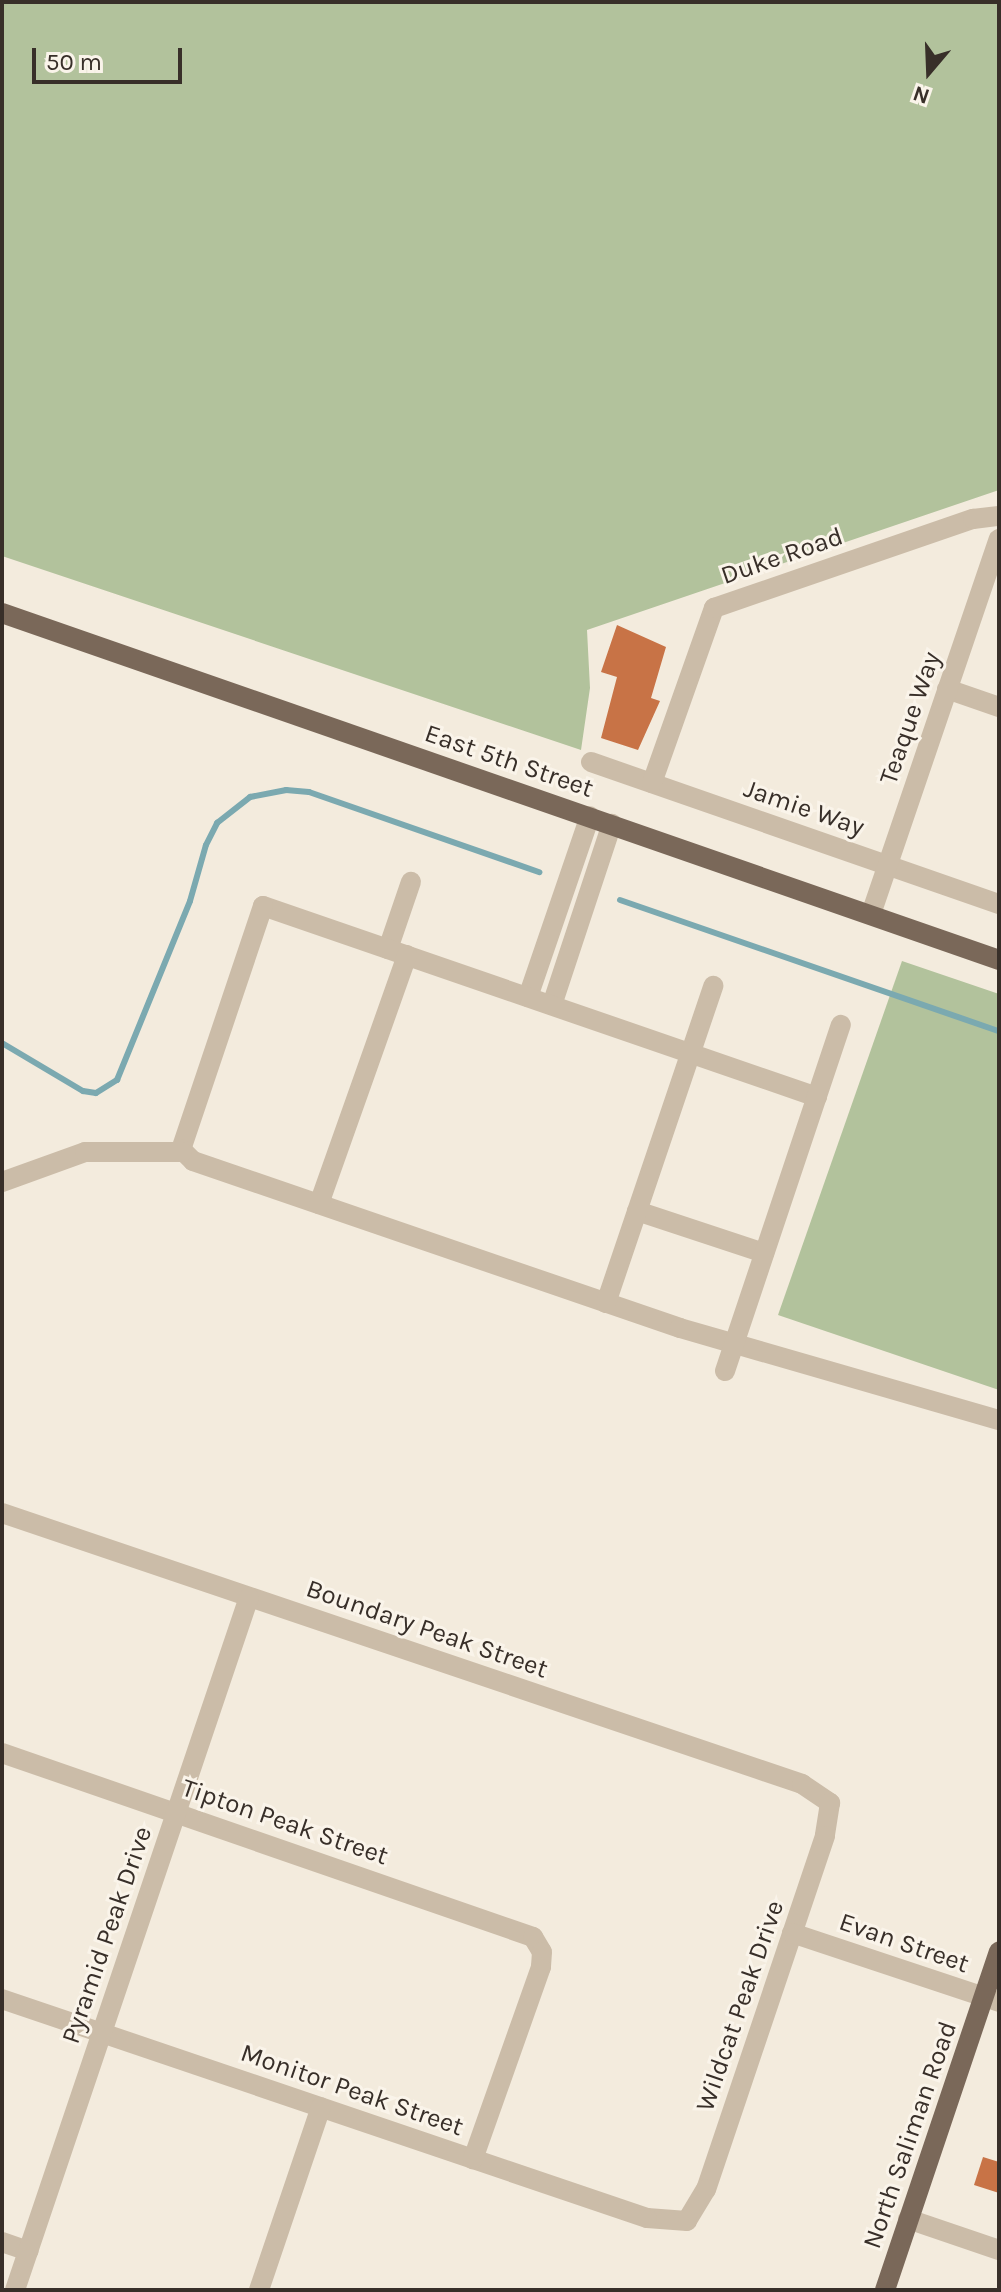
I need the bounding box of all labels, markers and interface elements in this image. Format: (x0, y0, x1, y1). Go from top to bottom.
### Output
scale bar (36, 32, 186, 82)
north arrow (889, 32, 969, 112)
text: 50 m (46, 48, 102, 76)
text: N (909, 80, 933, 110)
street label: Duke Road (717, 521, 847, 591)
street label: Teaque Way (873, 648, 947, 788)
street label: East 5th Street (421, 718, 597, 804)
street label: Jamie Way (740, 773, 868, 843)
street label: Boundary Peak Street (302, 1573, 552, 1685)
street label: Tipton Peak Street (178, 1772, 392, 1872)
street label: Pyramid Peak Drive (55, 1822, 159, 2048)
street label: Wildcat Peak Drive (689, 1896, 791, 2116)
street label: Evan Street (835, 1906, 973, 1980)
street label: North Saliman Road (856, 2017, 964, 2253)
street label: Monitor Peak Street (237, 2037, 467, 2143)

